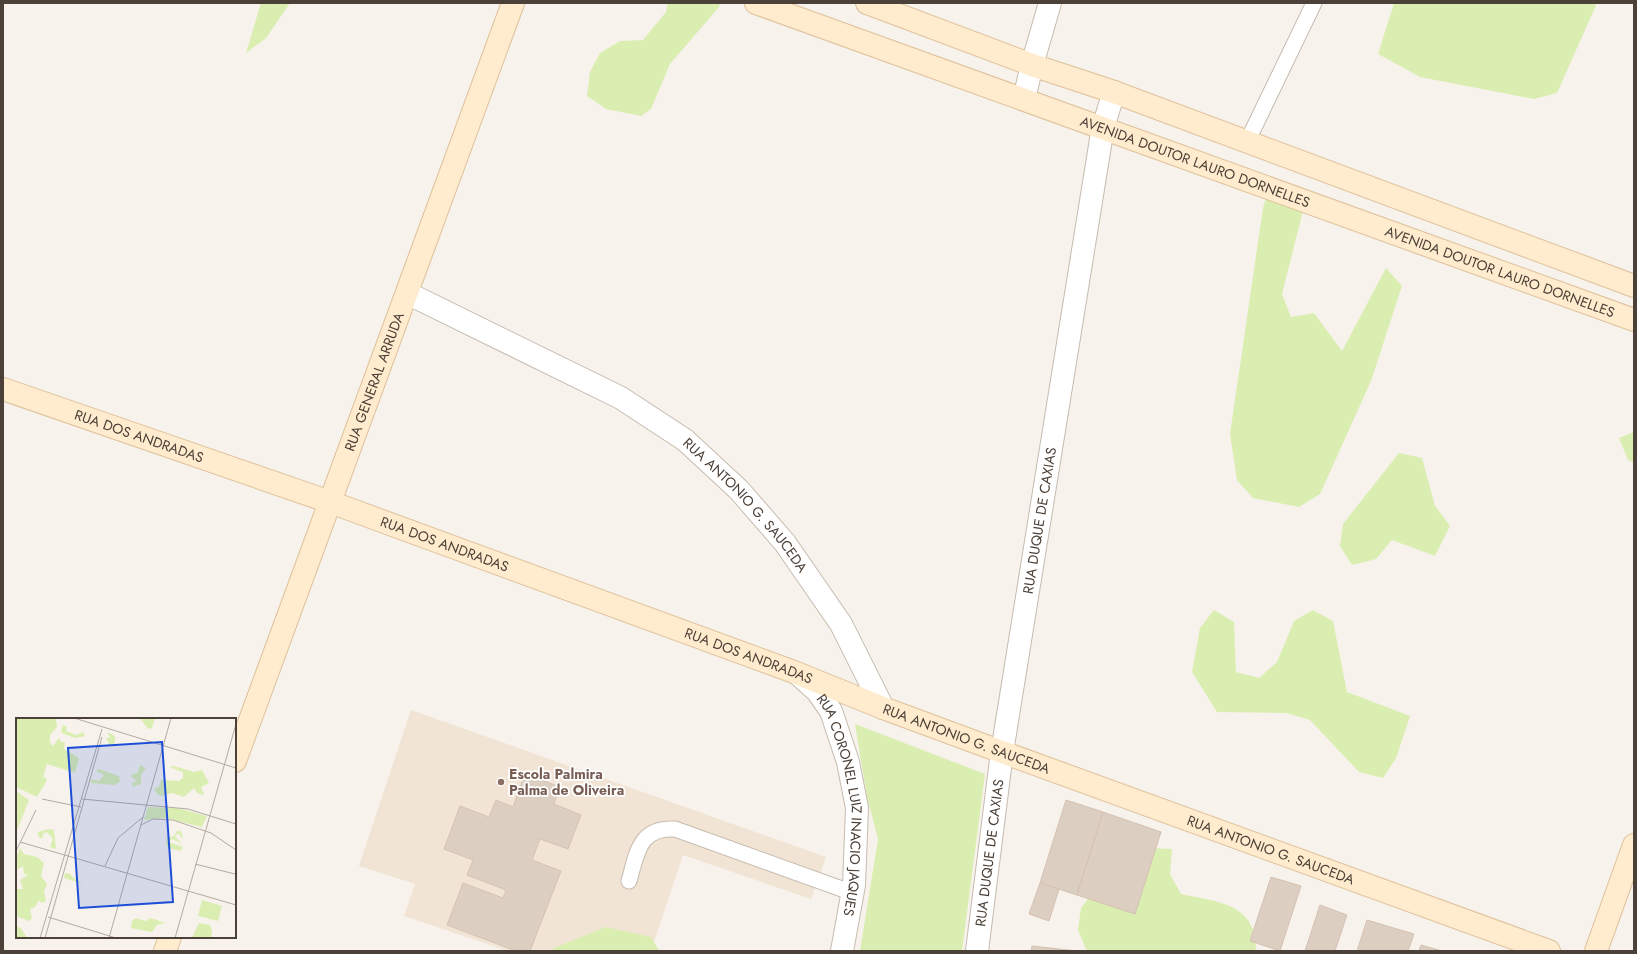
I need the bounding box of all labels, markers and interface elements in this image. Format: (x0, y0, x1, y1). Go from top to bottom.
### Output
street label: AVENIDA DOUTOR LAURO DORNELLES (1078, 111, 1313, 212)
street label: AVENIDA DOUTOR LAURO DORNELLES (1382, 221, 1618, 322)
street label: RUA GENERAL ARRUDA (339, 309, 409, 454)
street label: RUA DOS ANDRADAS (72, 404, 207, 468)
street label: RUA ANTONIO G. SAUCEDA (679, 433, 813, 577)
street label: RUA DUQUE DE CAXIAS (1018, 445, 1061, 595)
street label: RUA DOS ANDRADAS (378, 511, 512, 577)
street label: RUA DOS ANDRADAS (682, 623, 816, 689)
street label: RUA CORONEL LUIZ INACIO JAQUES (812, 690, 867, 918)
street label: RUA ANTONIO G. SAUCEDA (880, 699, 1053, 779)
inset map (16, 718, 236, 938)
place label: Escola Palmira Palma de Oliveira (509, 764, 624, 800)
marker: Escola Palmira Palma de Oliveira (496, 777, 506, 787)
street label: RUA DUQUE DE CAXIAS (970, 778, 1009, 928)
street label: RUA ANTONIO G. SAUCEDA (1184, 810, 1358, 890)

